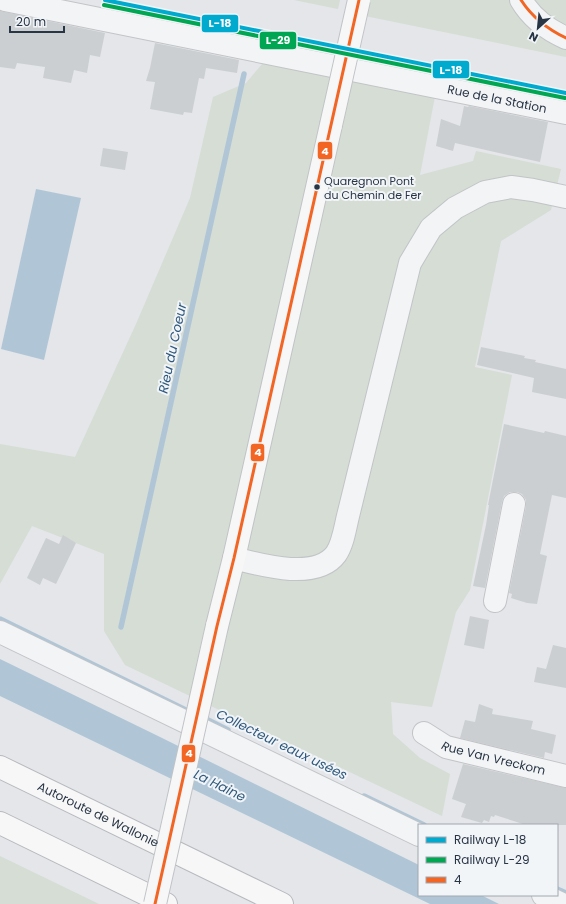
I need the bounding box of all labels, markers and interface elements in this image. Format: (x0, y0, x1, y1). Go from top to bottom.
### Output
scale bar (10, 8, 64, 34)
north arrow (518, 8, 558, 48)
text: 20 m (16, 13, 46, 30)
line badge: L-18 (201, 14, 239, 33)
text: L-18 (209, 15, 231, 31)
text: N (526, 28, 541, 46)
line badge: L-29 (259, 31, 297, 50)
text: L-29 (266, 32, 291, 48)
line badge: L-18 (432, 60, 470, 79)
text: L-18 (440, 62, 462, 78)
street label: Rue de la Station (446, 80, 548, 117)
line badge: 4 (317, 141, 333, 160)
text: 4 (321, 143, 329, 159)
place label: Quaregnon Pont du Chemin de Fer (324, 173, 421, 203)
marker: Quaregnon Pont du Chemin de Fer (312, 182, 322, 192)
water label: Rieu du Coeur (154, 300, 192, 395)
line badge: 4 (250, 443, 265, 462)
text: 4 (254, 444, 262, 460)
water label: Collecteur eaux usées (213, 704, 351, 785)
street label: Rue Van Vreckom (438, 737, 547, 779)
line badge: 4 (181, 744, 196, 763)
text: 4 (185, 745, 193, 761)
water label: La Haine (191, 765, 249, 806)
street label: Autoroute de Wallonie (35, 777, 162, 851)
legend (418, 824, 558, 896)
text: Railway L-18 (454, 831, 526, 848)
text: Railway L-29 (454, 851, 529, 868)
text: 4 (454, 871, 462, 888)

